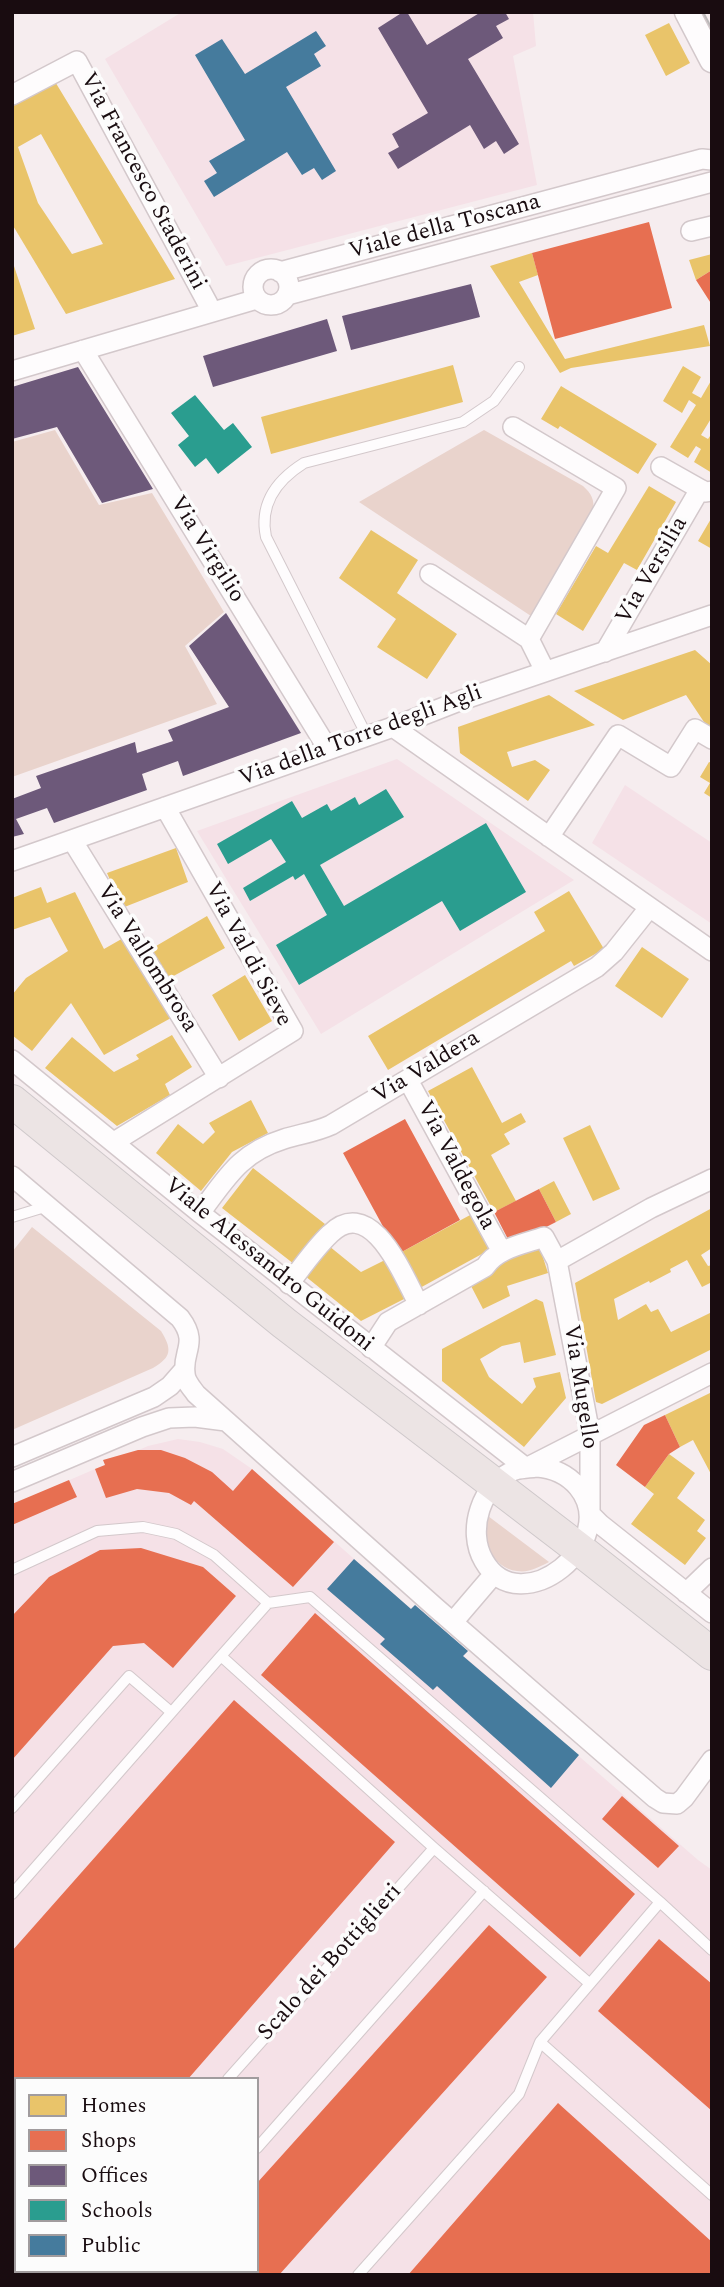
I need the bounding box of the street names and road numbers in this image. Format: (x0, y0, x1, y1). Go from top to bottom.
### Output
street label: Via Francesco Staderini (73, 68, 211, 296)
street label: Viale della Toscana (346, 189, 544, 267)
street label: Via Virgilio (162, 492, 250, 608)
street label: Via Versilia (611, 512, 695, 630)
street label: Via della Torre degli Agli (236, 680, 486, 794)
street label: Via Val di Sieve (197, 878, 297, 1032)
street label: Via Vallombrosa (89, 880, 203, 1038)
street label: Via Valdera (369, 1025, 485, 1111)
street label: Via Valdegola (410, 1097, 500, 1235)
street label: Viale Alessandro Guidoni (158, 1173, 378, 1359)
street label: Via Mugello (556, 1323, 602, 1451)
street label: Scalo dei Bottiglieri (253, 1879, 409, 2047)

